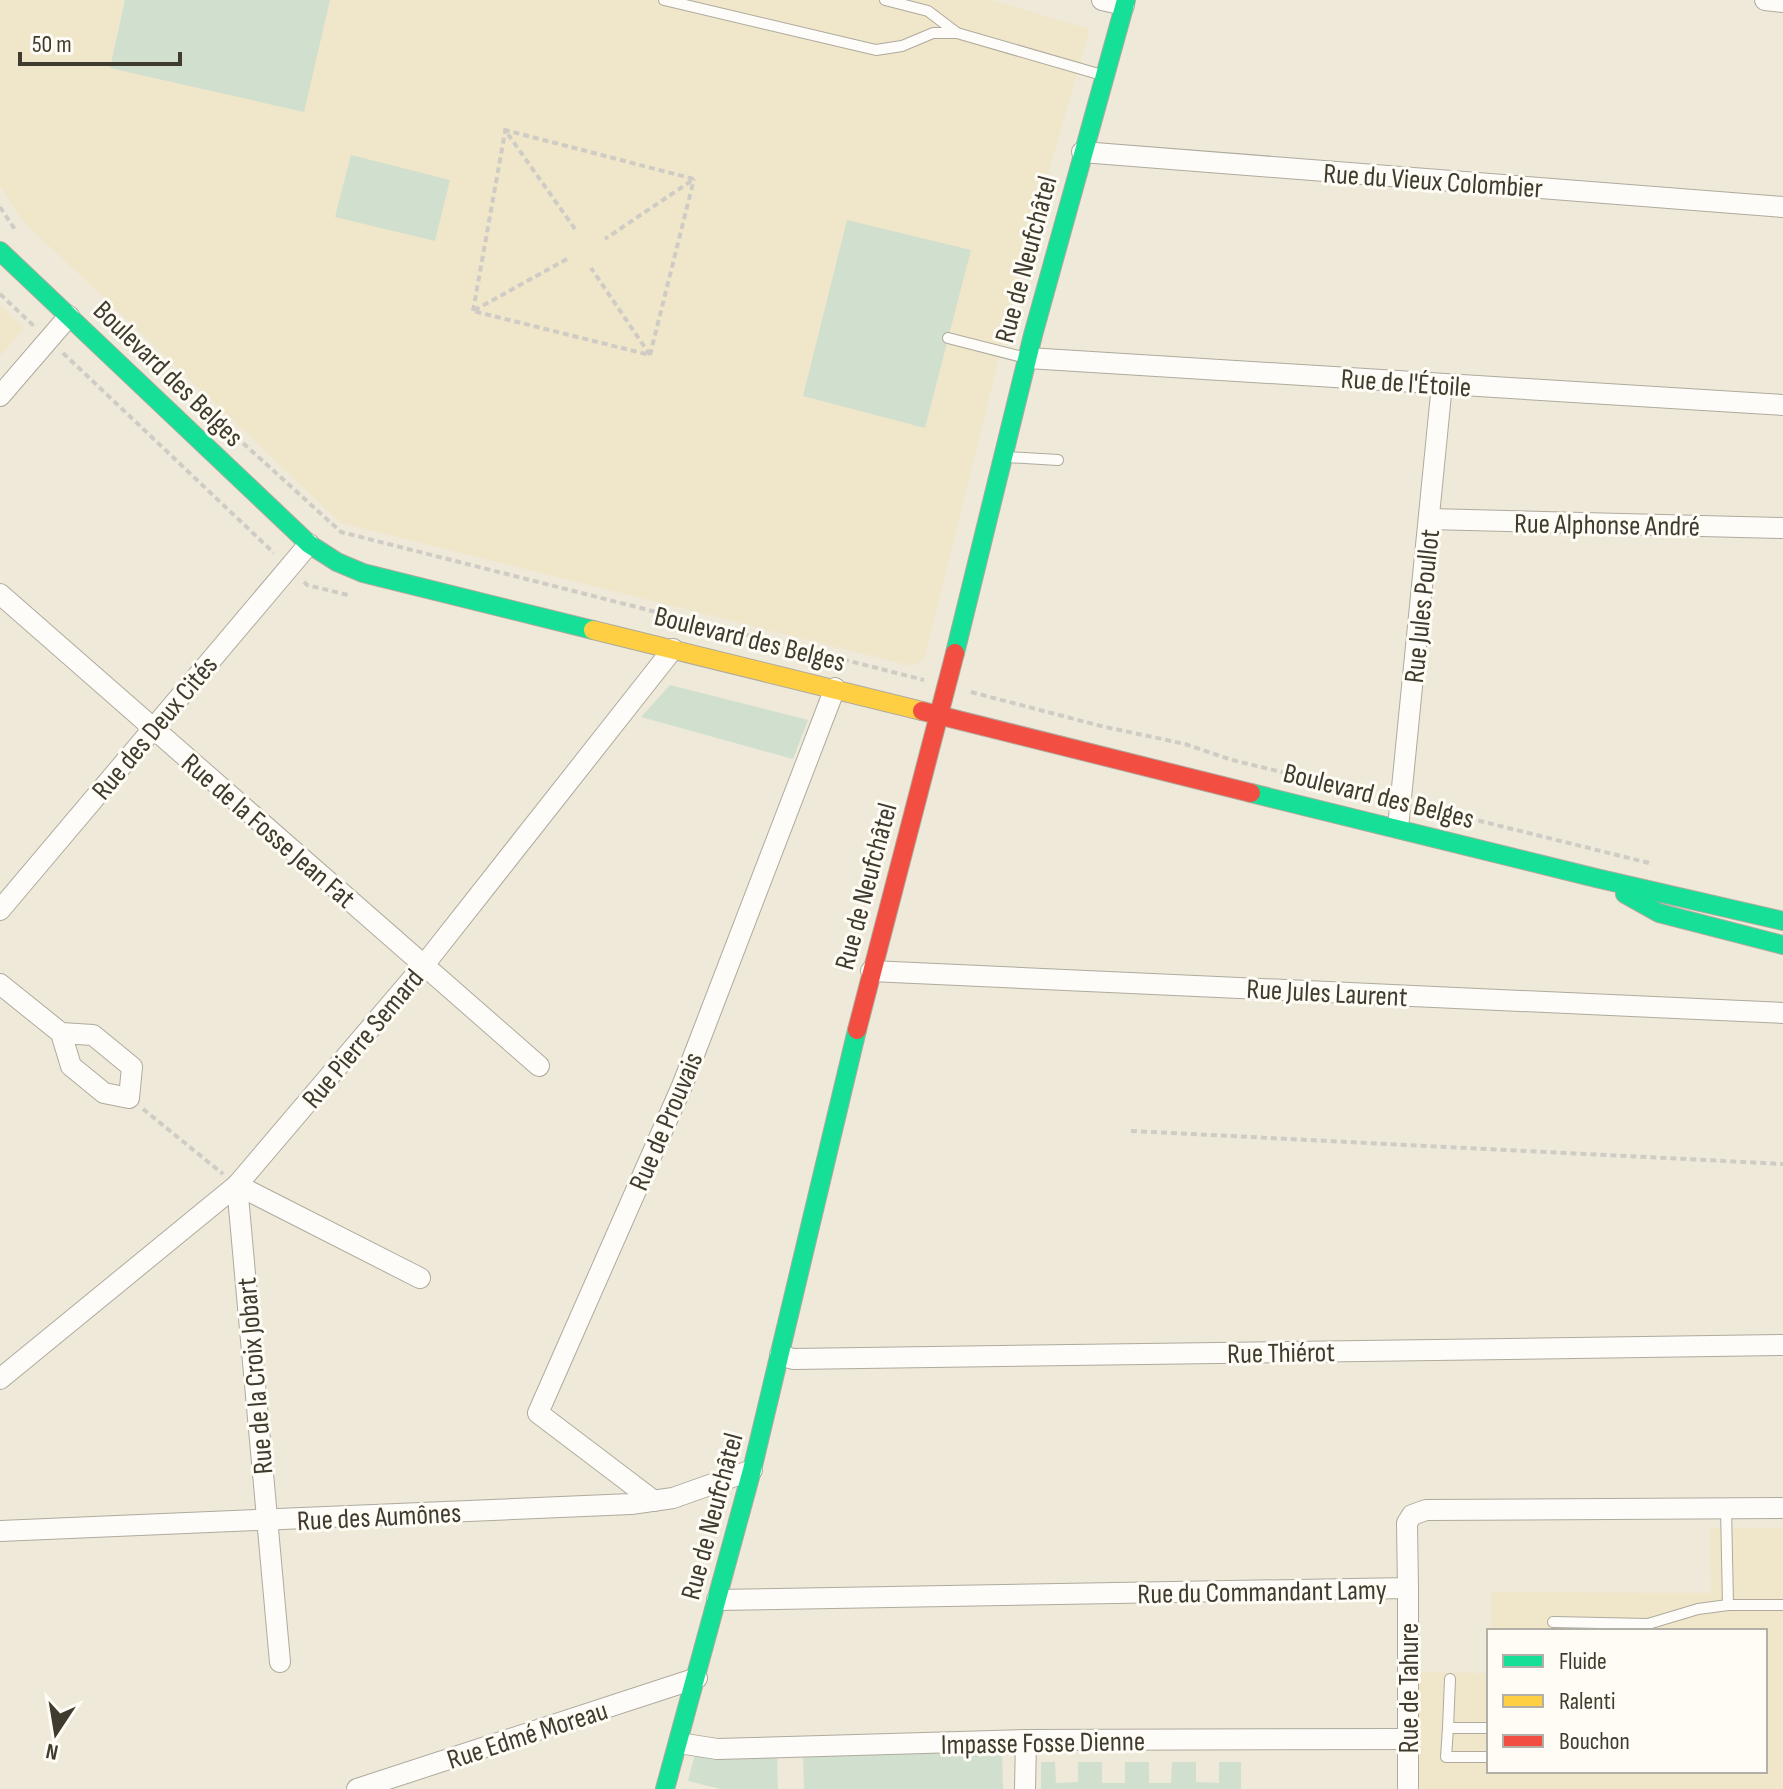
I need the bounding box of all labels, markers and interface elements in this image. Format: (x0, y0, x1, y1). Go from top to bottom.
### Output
scale bar (20, 16, 180, 66)
text: 50 m (32, 30, 72, 59)
street label: Rue du Vieux Colombier (1322, 157, 1544, 206)
street label: Rue de Neufchâtel (988, 172, 1065, 346)
street label: Boulevard des Belges (86, 294, 250, 454)
street label: Rue de l'Étoile (1340, 362, 1472, 405)
street label: Rue Alphonse André (1514, 507, 1700, 544)
street label: Rue Jules Poullot (1398, 528, 1447, 685)
street label: Boulevard des Belges (651, 600, 849, 679)
street label: Rue des Deux Cités (85, 649, 225, 807)
street label: Rue de la Fosse Jean Fat (174, 747, 362, 915)
street label: Boulevard des Belges (1280, 757, 1478, 836)
street label: Rue de Neufchâtel (828, 799, 905, 973)
street label: Rue Pierre Semard (295, 963, 431, 1115)
street label: Rue Jules Laurent (1246, 973, 1408, 1014)
street label: Rue de Prouvais (622, 1048, 710, 1196)
street label: Rue de la Croix Jobart (230, 1276, 281, 1476)
street label: Rue Thiérot (1227, 1336, 1335, 1371)
street label: Rue de Neufchâtel (674, 1429, 751, 1603)
street label: Rue des Aumônes (296, 1497, 462, 1538)
street label: Rue du Commandant Lamy (1137, 1574, 1387, 1611)
street label: Rue de Tahure (1393, 1623, 1426, 1753)
legend (1487, 1629, 1767, 1773)
text: Fluide (1559, 1647, 1607, 1676)
text: Ralenti (1559, 1687, 1615, 1716)
north arrow (16, 1693, 96, 1773)
street label: Rue Edmé Moreau (443, 1694, 612, 1777)
street label: Impasse Fosse Dienne (941, 1725, 1145, 1762)
text: Bouchon (1559, 1727, 1630, 1756)
text: N (44, 1737, 61, 1766)

